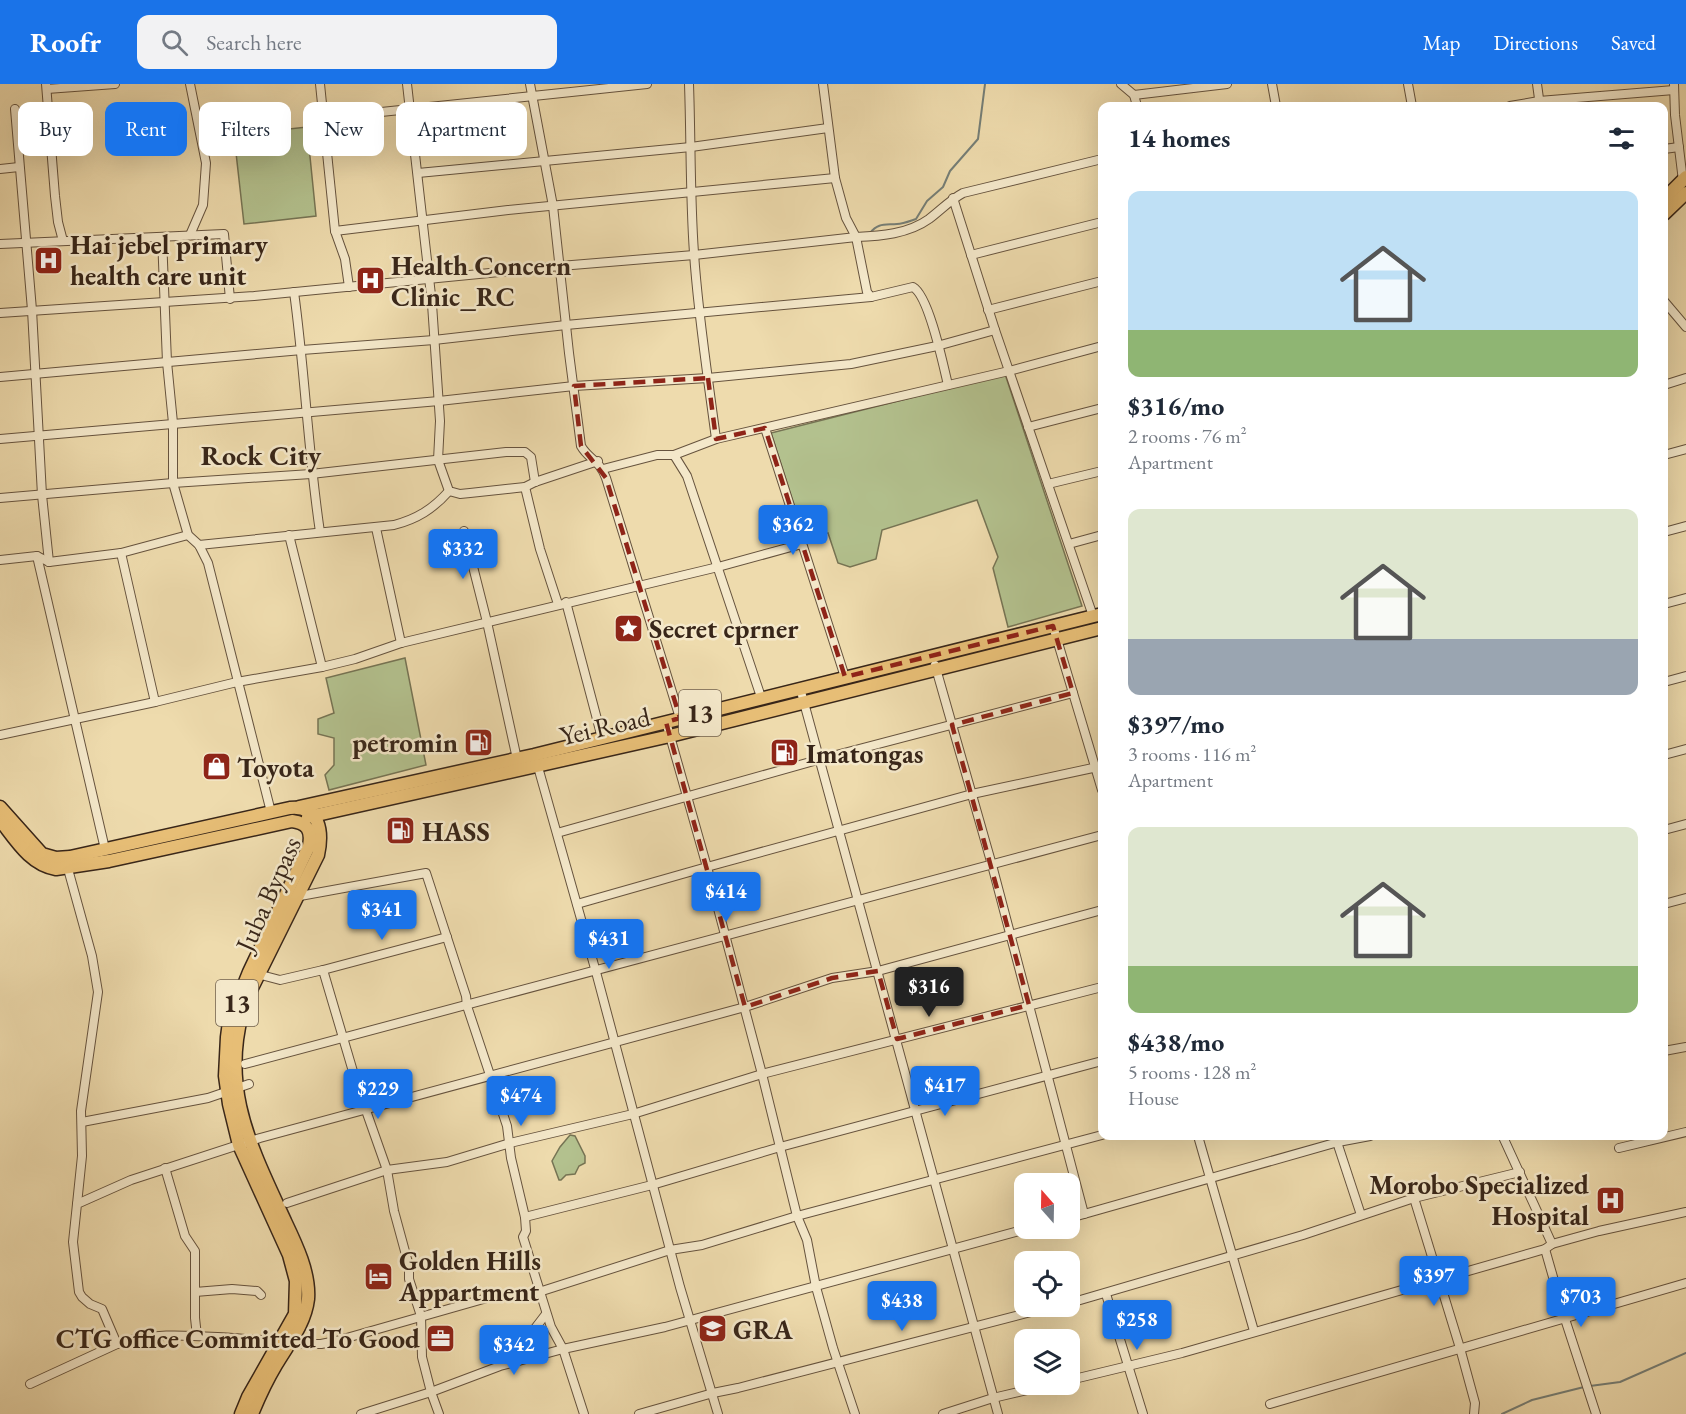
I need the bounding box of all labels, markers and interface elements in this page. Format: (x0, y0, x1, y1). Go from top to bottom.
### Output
search box (137, 15, 557, 69)
text: Roofr (30, 24, 101, 60)
icon: search (158, 26, 191, 59)
text: Search here (206, 28, 302, 57)
text: Map (1423, 29, 1460, 56)
text: Directions (1493, 29, 1578, 56)
text: Saved (1611, 29, 1656, 56)
chip: Buy (18, 102, 93, 156)
chip: Rent (105, 102, 187, 156)
chip: Filters (199, 102, 291, 156)
chip: New (303, 102, 384, 156)
chip: Apartment (396, 102, 527, 156)
text: 14 homes (1128, 121, 1230, 155)
icon: filters (1605, 122, 1638, 155)
place label: Hai jebel primary health care unit (70, 227, 269, 293)
icon: home (1329, 230, 1437, 338)
hospital icon: Hai jebel primary health care unit (33, 244, 65, 276)
place label: Health Concern Clinic_RC (391, 248, 571, 314)
hospital icon: Health Concern Clinic_RC (354, 265, 386, 297)
text: $316/mo (1128, 389, 1224, 423)
text: 2 rooms · 76 m² (1128, 423, 1247, 449)
district label: Rock City (201, 437, 322, 473)
text: Apartment (1128, 449, 1213, 475)
pin: $362 (757, 505, 829, 556)
text: $362 (773, 511, 813, 537)
pin: $332 (427, 529, 499, 580)
text: $332 (443, 535, 483, 561)
icon: home (1329, 548, 1437, 656)
place label: Secret cprner (649, 611, 799, 646)
place icon: Secret cprner (612, 612, 644, 644)
road number: 13 (679, 690, 721, 736)
street label: Yei Road (556, 699, 654, 753)
text: $397/mo (1128, 707, 1224, 741)
place label: petromin (352, 725, 458, 760)
fuel station icon: petromin (463, 726, 495, 758)
place label: Imatongas (806, 736, 923, 771)
fuel station icon: Imatongas (769, 737, 801, 769)
text: 3 rooms · 116 m² (1128, 741, 1256, 767)
place label: Toyota (237, 750, 314, 785)
shop icon: Toyota (200, 751, 232, 783)
text: Apartment (1128, 767, 1213, 793)
place label: HASS (422, 814, 490, 849)
fuel station icon: HASS (385, 815, 417, 847)
street label: Juba Bypass (226, 831, 309, 959)
icon: home (1329, 866, 1437, 974)
pin: $414 (690, 872, 762, 923)
text: $414 (706, 878, 746, 904)
pin: $341 (346, 890, 418, 941)
text: $341 (362, 896, 402, 922)
pin: $431 (573, 919, 645, 970)
text: $431 (589, 925, 629, 951)
pin: $316 (893, 967, 965, 1018)
text: $316 (909, 973, 949, 999)
road number: 13 (216, 980, 258, 1026)
text: $438/mo (1128, 1025, 1224, 1059)
text: 5 rooms · 128 m² (1128, 1059, 1256, 1085)
pin: $417 (909, 1066, 981, 1117)
pin: $229 (342, 1069, 414, 1120)
text: $417 (925, 1072, 965, 1098)
text: $229 (358, 1075, 398, 1101)
pin: $474 (485, 1076, 557, 1127)
text: $474 (501, 1082, 541, 1108)
text: House (1128, 1085, 1179, 1111)
place label: Morobo Specialized Hospital (1369, 1167, 1589, 1233)
north arrow (1014, 1173, 1080, 1239)
map controls (1014, 1173, 1080, 1395)
hospital icon: Morobo Specialized Hospital (1594, 1184, 1626, 1216)
place label: Golden Hills Appartment (398, 1243, 541, 1309)
button: locate (1014, 1251, 1080, 1317)
pin: $397 (1398, 1256, 1470, 1307)
hotel icon: Golden Hills Appartment (362, 1260, 394, 1292)
text: $397 (1414, 1262, 1454, 1288)
pin: $703 (1545, 1277, 1617, 1328)
pin: $438 (866, 1281, 938, 1332)
text: $703 (1561, 1283, 1601, 1309)
text: $438 (882, 1287, 922, 1313)
pin: $258 (1101, 1300, 1173, 1351)
text: $258 (1117, 1306, 1157, 1332)
place label: GRA (733, 1312, 793, 1347)
school or university icon: GRA (696, 1313, 728, 1345)
place label: CTG office Committed To Good (56, 1321, 420, 1356)
office icon: CTG office Committed To Good (425, 1322, 457, 1354)
pin: $342 (478, 1325, 550, 1376)
button: layers (1014, 1329, 1080, 1395)
text: $342 (494, 1331, 534, 1357)

